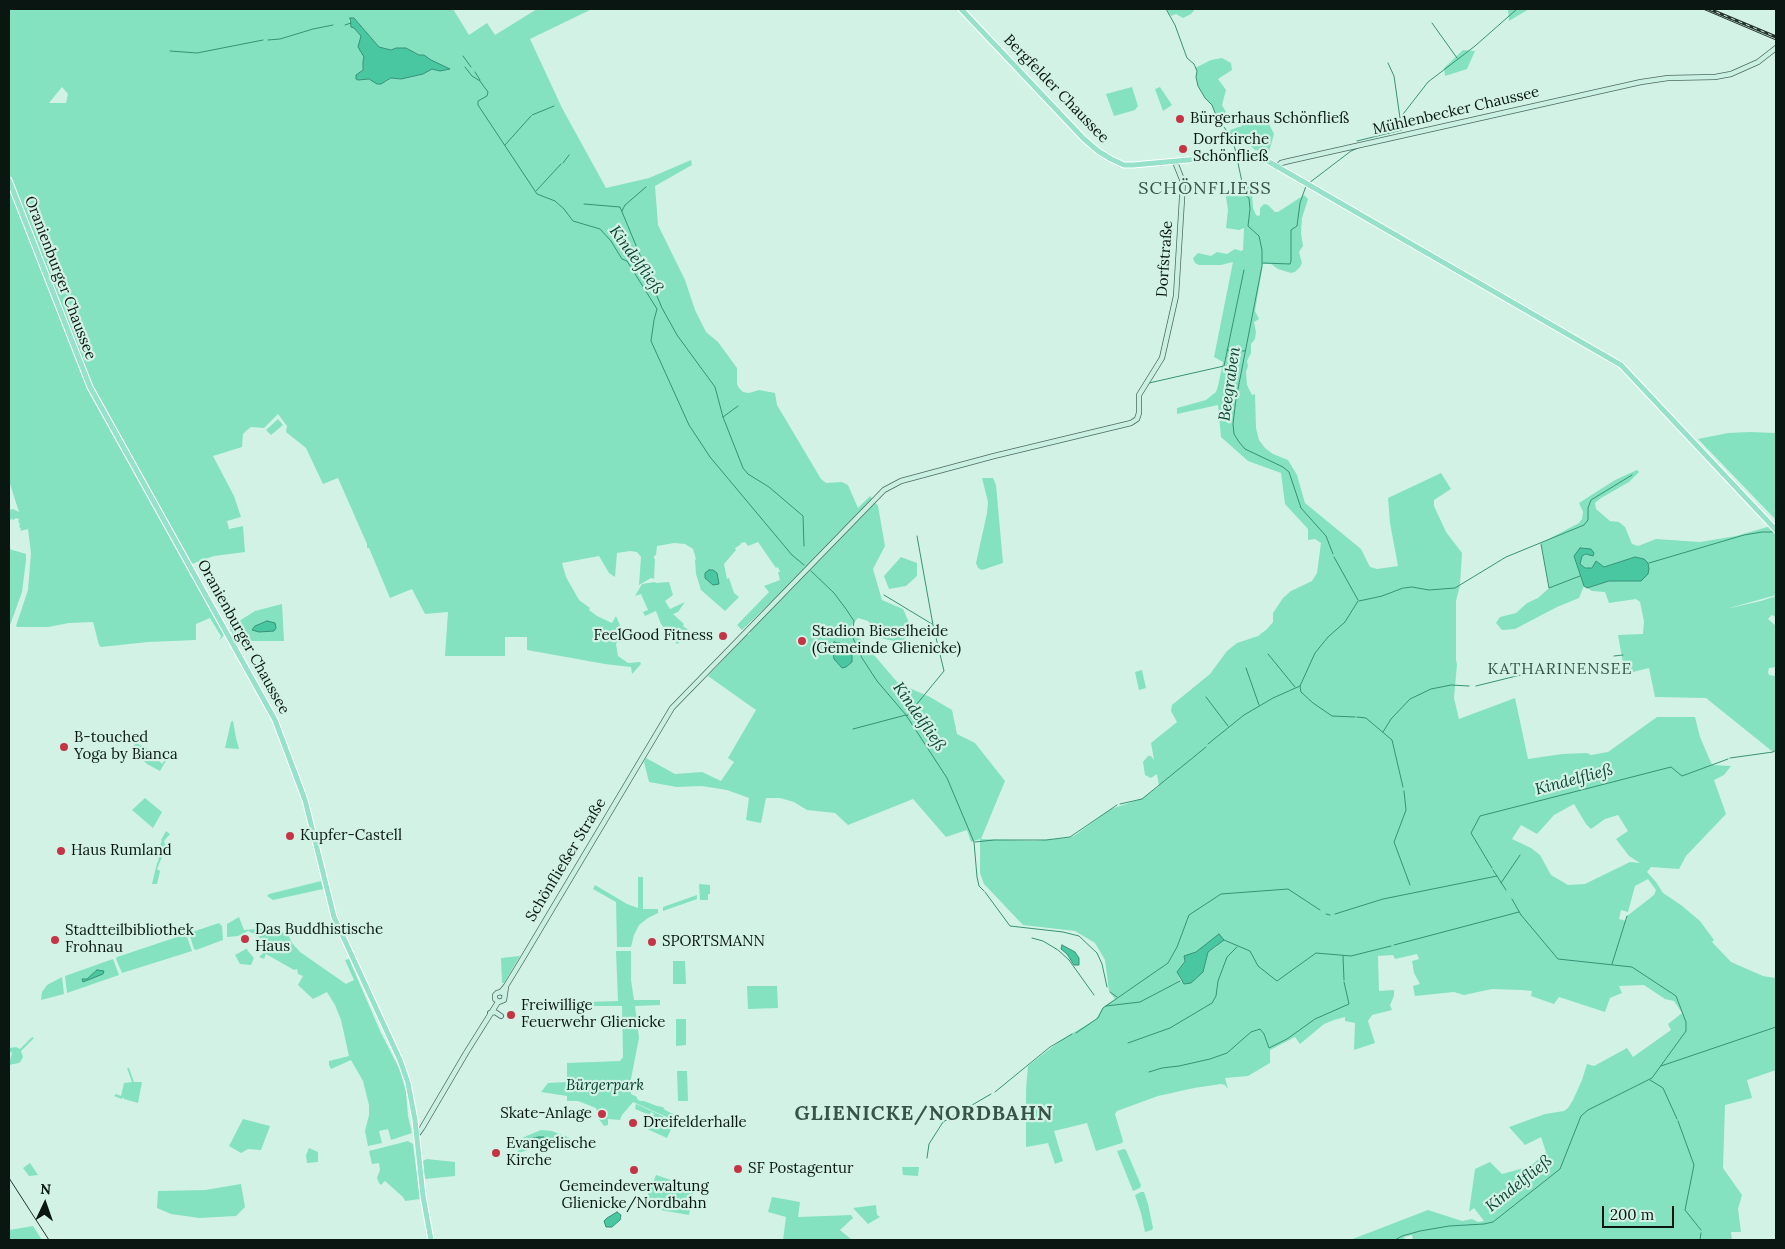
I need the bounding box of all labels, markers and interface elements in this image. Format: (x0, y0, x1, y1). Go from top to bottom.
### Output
street label: Bergfelder Chaussee (1000, 31, 1112, 147)
street label: Mühlenbecker Chaussee (1371, 83, 1541, 139)
place label: Bürgerhaus Schönfließ (1190, 110, 1349, 128)
marker: Bürgerhaus Schönfließ (1174, 113, 1186, 125)
place label: Dorfkirche Schönfließ (1193, 131, 1269, 166)
marker: Dorfkirche Schönfließ (1177, 143, 1189, 155)
district label: SCHÖNFLIESS (1137, 178, 1273, 200)
street label: Oranienburger Chaussee (20, 194, 100, 362)
street label: Dorfstraße (1153, 220, 1177, 298)
water label: Kindelfließ (605, 222, 667, 298)
water label: Beegraben (1215, 346, 1245, 422)
street label: Oranienburger Chaussee (193, 557, 293, 717)
place label: Stadion Bieselheide (Gemeinde Glienicke) (812, 623, 961, 658)
place label: FeelGood Fitness (593, 627, 713, 645)
marker: FeelGood Fitness (717, 630, 729, 642)
marker: Stadion Bieselheide (Gemeinde Glienicke) (796, 635, 808, 647)
district label: KATHARINENSEE (1486, 659, 1634, 679)
water label: Kindelfließ (888, 679, 950, 755)
place label: B-touched Yoga by Bianca (74, 729, 178, 764)
marker: B-touched Yoga by Bianca (58, 741, 70, 753)
water label: Kindelfließ (1533, 760, 1615, 800)
street label: Schönfließer Straße (522, 795, 610, 925)
place label: Kupfer-Castell (300, 827, 402, 845)
marker: Kupfer-Castell (284, 830, 296, 842)
place label: Haus Rumland (71, 842, 172, 860)
marker: Haus Rumland (55, 845, 67, 857)
place label: Das Buddhistische Haus (255, 921, 383, 956)
place label: Stadtteilbibliothek Frohnau (65, 922, 194, 957)
marker: Das Buddhistische Haus (239, 933, 251, 945)
place label: SPORTSMANN (662, 933, 765, 951)
marker: Stadtteilbibliothek Frohnau (49, 934, 61, 946)
marker: SPORTSMANN (646, 936, 658, 948)
place label: Freiwillige Feuerwehr Glienicke (521, 997, 665, 1032)
marker: Freiwillige Feuerwehr Glienicke (505, 1009, 517, 1021)
park label: Bürgerpark (566, 1077, 644, 1095)
district label: GLIENICKE/NORDBAHN (792, 1102, 1056, 1126)
place label: Skate-Anlage (500, 1105, 592, 1123)
marker: Skate-Anlage (596, 1108, 608, 1120)
place label: Dreifelderhalle (643, 1114, 747, 1132)
marker: Dreifelderhalle (627, 1117, 639, 1129)
place label: Evangelische Kirche (506, 1135, 596, 1170)
marker: Evangelische Kirche (490, 1147, 502, 1159)
water label: Kindelfließ (1482, 1152, 1556, 1216)
place label: SF Postagentur (748, 1160, 853, 1178)
marker: SF Postagentur (732, 1163, 744, 1175)
marker: Gemeindeverwaltung Glienicke/Nordbahn (628, 1164, 640, 1176)
place label: Gemeindeverwaltung Glienicke/Nordbahn (559, 1178, 709, 1213)
north arrow (20, 1179, 70, 1229)
text: N (40, 1180, 52, 1198)
scale bar (1605, 1196, 1678, 1228)
text: 200 m (1610, 1205, 1654, 1224)

